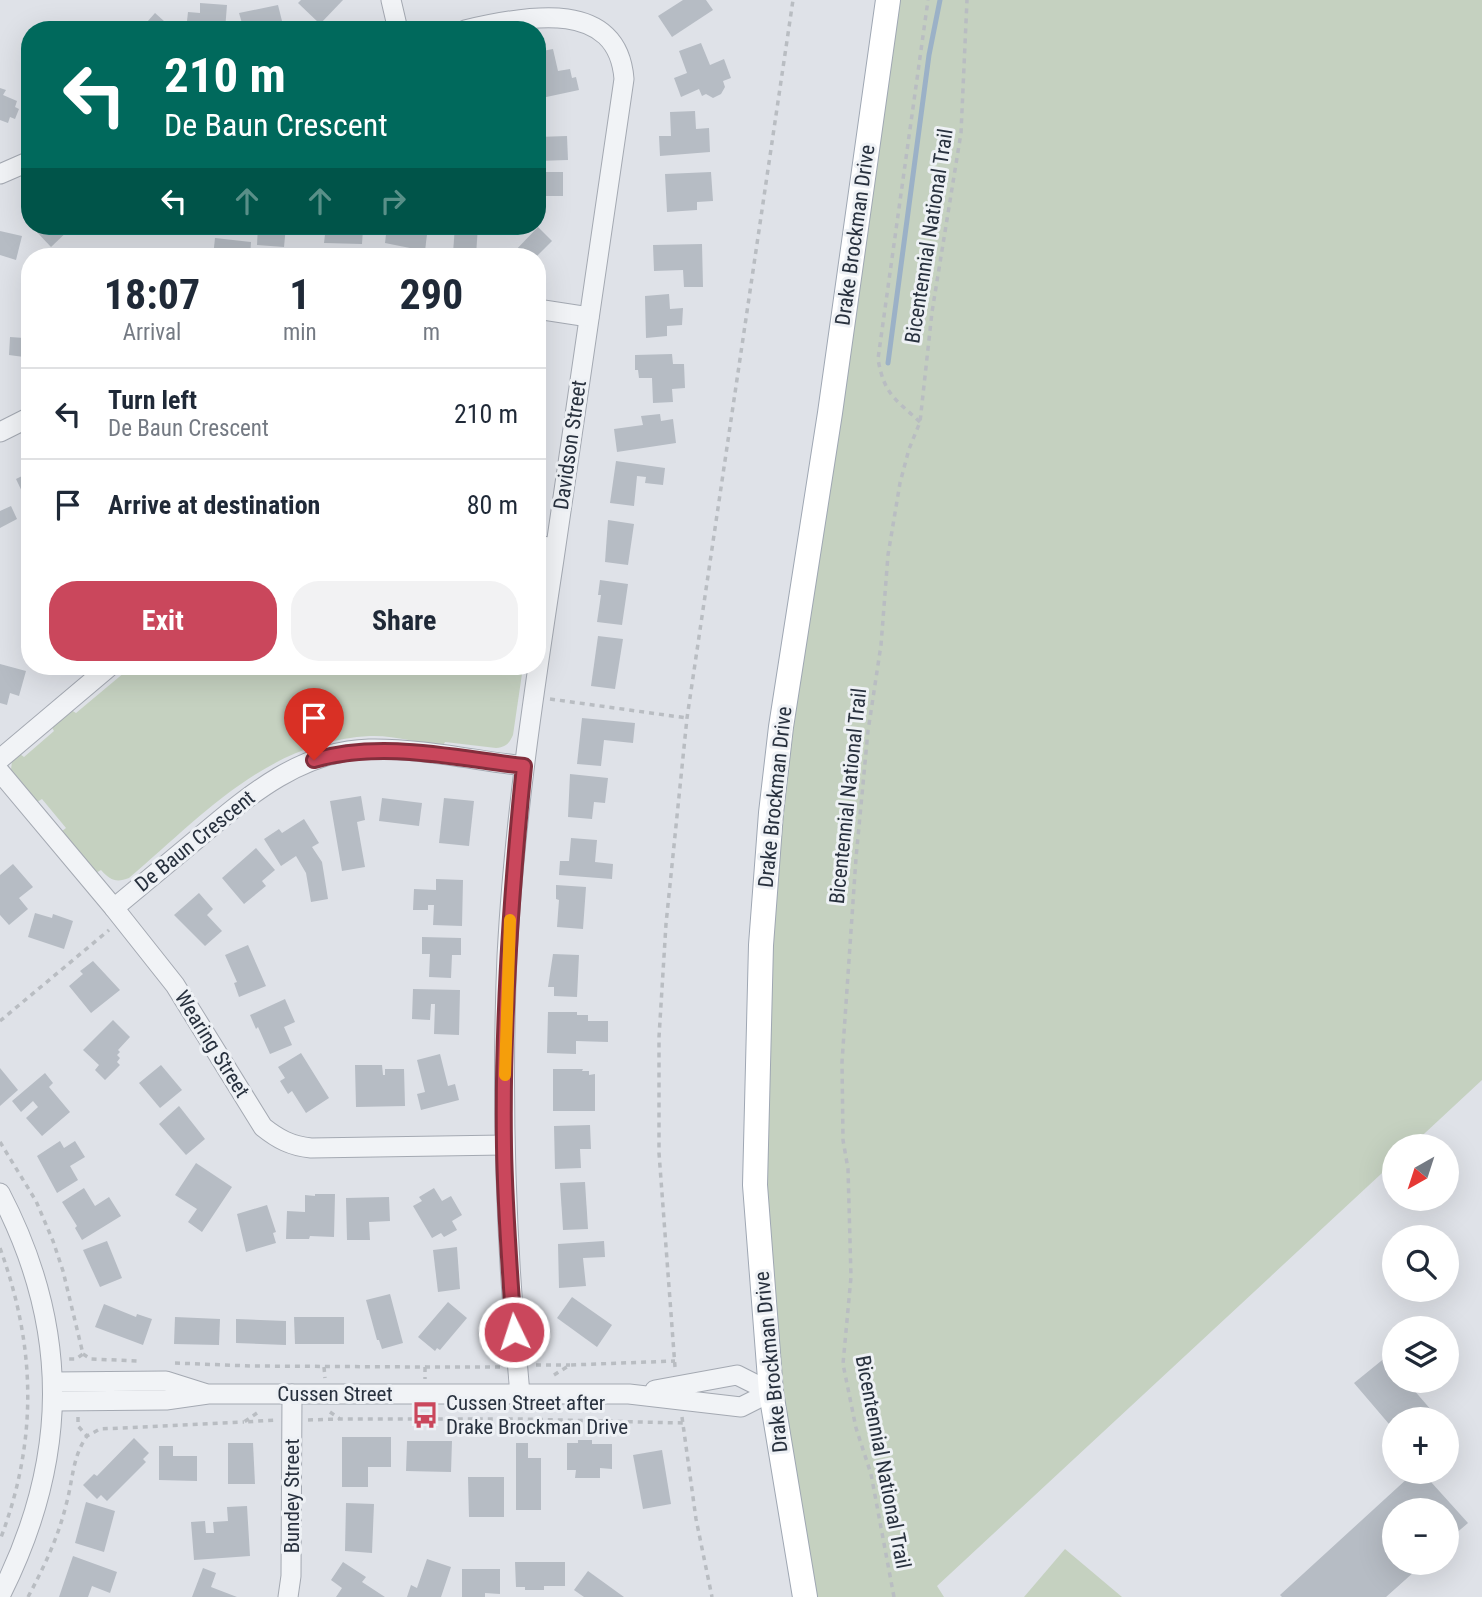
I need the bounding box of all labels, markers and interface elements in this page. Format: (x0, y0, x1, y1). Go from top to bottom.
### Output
text: 210 m (164, 47, 286, 104)
icon: left (49, 49, 140, 140)
text: De Baun Crescent (164, 106, 388, 144)
street label: Bicentennial National Trail (900, 127, 958, 345)
street label: Drake Brockman Drive (830, 143, 880, 327)
icon: left (155, 182, 193, 220)
icon: ahead (228, 182, 266, 220)
icon: ahead (301, 182, 339, 220)
icon: right (374, 182, 412, 220)
text: 18:07 (104, 270, 200, 319)
text: 1 (289, 270, 310, 319)
text: 290 (399, 270, 463, 319)
text: Arrival (123, 319, 181, 346)
text: min (283, 319, 317, 346)
text: m (423, 319, 440, 346)
street label: Davidson Street (549, 379, 591, 511)
text: Turn left (108, 385, 197, 415)
icon: left (49, 395, 87, 433)
text: 210 m (454, 399, 518, 429)
text: De Baun Crescent (108, 415, 269, 442)
icon: arrive (49, 486, 87, 524)
text: Arrive at destination (108, 490, 320, 520)
text: 80 m (467, 490, 518, 520)
button: Exit (49, 581, 277, 661)
button: Share (291, 581, 518, 661)
street label: Bicentennial National Trail (825, 687, 871, 905)
pin (284, 688, 344, 760)
icon: arrive (295, 699, 333, 737)
street label: Drake Brockman Drive (754, 705, 796, 889)
street label: De Baun Crescent (130, 785, 260, 897)
street label: Wearing Street (170, 986, 254, 1102)
north arrow (1382, 1134, 1460, 1211)
map controls (1382, 1134, 1459, 1575)
button: search (1382, 1225, 1459, 1302)
street label: Drake Brockman Drive (750, 1270, 792, 1454)
position arrow (477, 1295, 551, 1369)
button: layers (1382, 1316, 1459, 1393)
street label: Bicentennial National Trail (851, 1353, 915, 1571)
street label: Cussen Street (277, 1382, 393, 1406)
place label: Cussen Street after Drake Brockman Drive (446, 1391, 628, 1439)
bus stop icon: Cussen Street after Drake Brockman Drive (410, 1400, 440, 1430)
button: + (1382, 1407, 1459, 1484)
street label: Bundey Street (280, 1439, 304, 1553)
button: − (1382, 1498, 1459, 1575)

